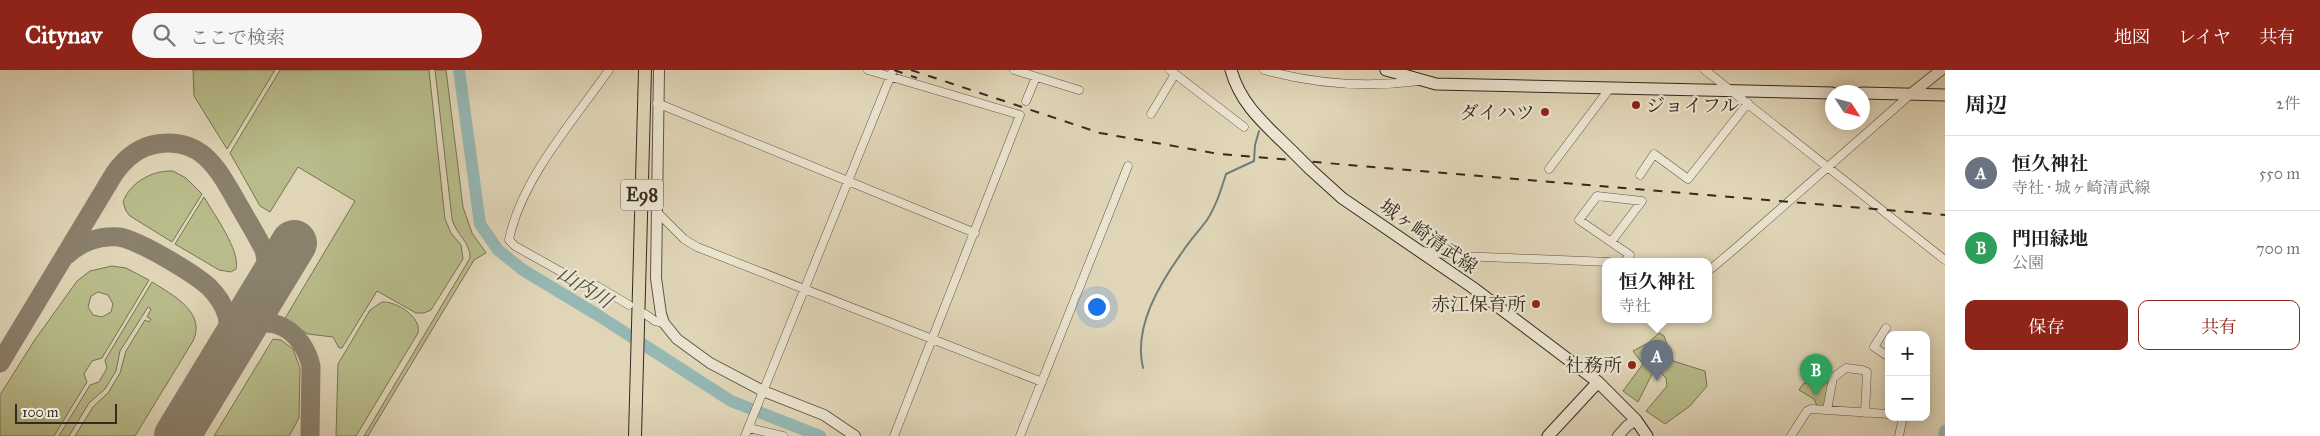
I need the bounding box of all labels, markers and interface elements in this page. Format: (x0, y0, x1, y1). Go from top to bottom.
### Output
search box (132, 13, 482, 58)
text: Citynav (25, 20, 102, 50)
icon: search (150, 21, 178, 49)
text: ここで検索 (190, 26, 285, 49)
text: 地図 (2114, 26, 2150, 48)
text: レイヤ (2178, 26, 2231, 48)
text: 共有 (2259, 26, 2295, 48)
north arrow (1825, 85, 1870, 130)
text: 周辺 (1965, 92, 2007, 118)
place label: ジョイフル (1646, 94, 1739, 117)
text: 2件 (2276, 94, 2300, 113)
marker: ジョイフル (1630, 99, 1642, 111)
place label: ダイハツ (1460, 101, 1535, 124)
marker: ダイハツ (1539, 106, 1551, 118)
text: 恒久神社 (2012, 152, 2088, 175)
text: A (1976, 164, 1986, 183)
text: 550 m (2259, 164, 2300, 183)
text: 寺社 · 城ヶ崎清武線 (2012, 178, 2150, 197)
road number: E98 (621, 180, 663, 210)
street label: 城ヶ崎清武線 (1375, 194, 1482, 279)
text: 門田緑地 (2012, 227, 2088, 250)
text: B (1976, 239, 1986, 258)
text: 700 m (2256, 239, 2300, 258)
text: 公園 (2012, 253, 2044, 272)
popup (1602, 258, 1712, 323)
water label: 山内川 (553, 261, 618, 314)
text: 恒久神社 (1619, 270, 1695, 293)
place label: 赤江保育所 (1431, 293, 1526, 316)
your location (1084, 294, 1110, 320)
text: 寺社 (1619, 296, 1651, 315)
marker: 赤江保育所 (1530, 298, 1542, 310)
button: 保存 (1965, 300, 2128, 350)
button: 共有 (2138, 300, 2300, 350)
map controls (1885, 331, 1930, 421)
button: + (1885, 331, 1930, 376)
pin: A (1641, 340, 1673, 381)
place label: 社務所 (1565, 354, 1622, 377)
pin: B (1800, 354, 1832, 395)
marker: 社務所 (1626, 359, 1638, 371)
button: − (1885, 376, 1930, 421)
scale bar (15, 401, 118, 424)
text: 100 m (22, 404, 59, 421)

